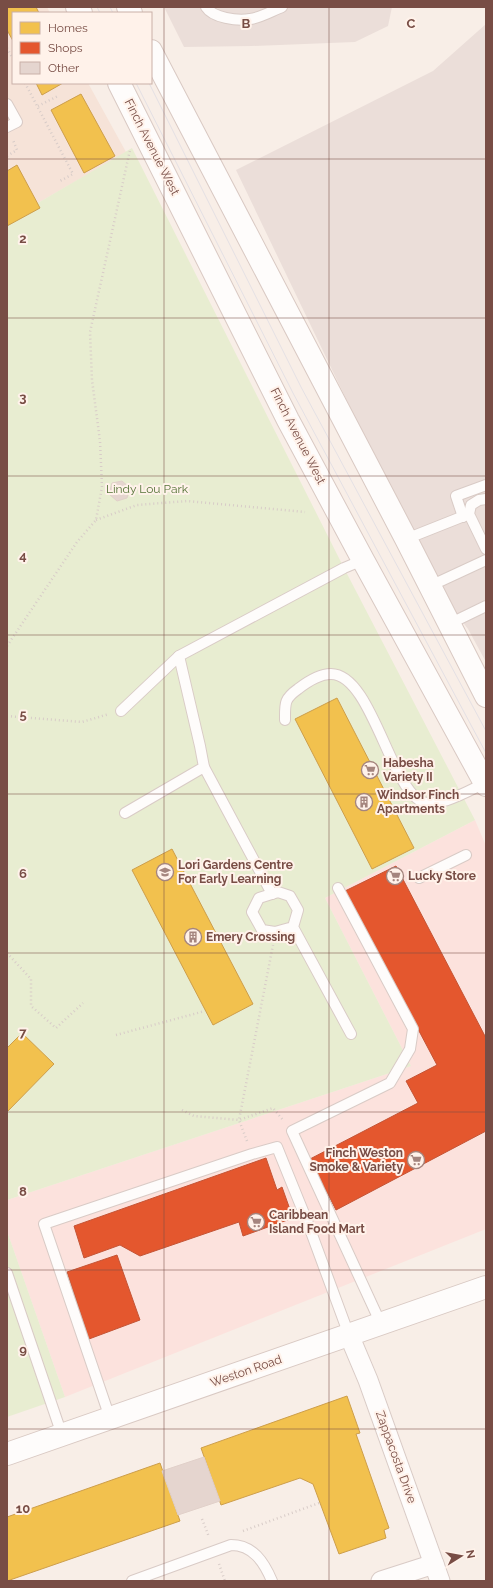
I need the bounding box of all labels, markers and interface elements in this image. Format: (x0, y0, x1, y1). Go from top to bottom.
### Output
legend (12, 12, 152, 84)
text: B (242, 16, 251, 31)
text: C (407, 16, 416, 31)
text: Homes (48, 21, 88, 35)
text: Shops (48, 41, 83, 55)
text: Other (48, 61, 80, 75)
street label: Finch Avenue West (122, 96, 182, 198)
text: 2 (19, 231, 27, 246)
street label: Finch Avenue West (268, 385, 328, 487)
text: 3 (19, 390, 27, 405)
park label: Lindy Lou Park (106, 482, 189, 496)
text: 4 (19, 548, 27, 563)
text: 5 (19, 707, 27, 722)
place label: Habesha Variety II (383, 756, 434, 784)
supermarket icon: Habesha Variety II (360, 760, 380, 780)
place label: Windsor Finch Apartments (377, 788, 459, 816)
building icon: Windsor Finch Apartments (354, 792, 374, 812)
place label: Lori Gardens Centre For Early Learning (178, 858, 293, 886)
school or university icon: Lori Gardens Centre For Early Learning (155, 862, 175, 882)
text: 6 (19, 866, 27, 881)
supermarket icon: Lucky Store (385, 866, 405, 886)
place label: Lucky Store (408, 869, 476, 883)
building icon: Emery Crossing (183, 927, 203, 947)
place label: Emery Crossing (206, 930, 295, 944)
text: 7 (19, 1025, 27, 1040)
place label: Finch Weston Smoke & Variety (309, 1146, 403, 1174)
supermarket icon: Finch Weston Smoke & Variety (406, 1150, 426, 1170)
text: 8 (19, 1184, 27, 1199)
place label: Caribbean Island Food Mart (269, 1208, 365, 1236)
supermarket icon: Caribbean Island Food Mart (246, 1212, 266, 1232)
text: 9 (19, 1342, 27, 1357)
street label: Weston Road (209, 1352, 283, 1390)
street label: Zappacosta Drive (373, 1409, 419, 1505)
text: 10 (16, 1501, 30, 1516)
north arrow (441, 1536, 481, 1576)
text: N (463, 1549, 478, 1560)

